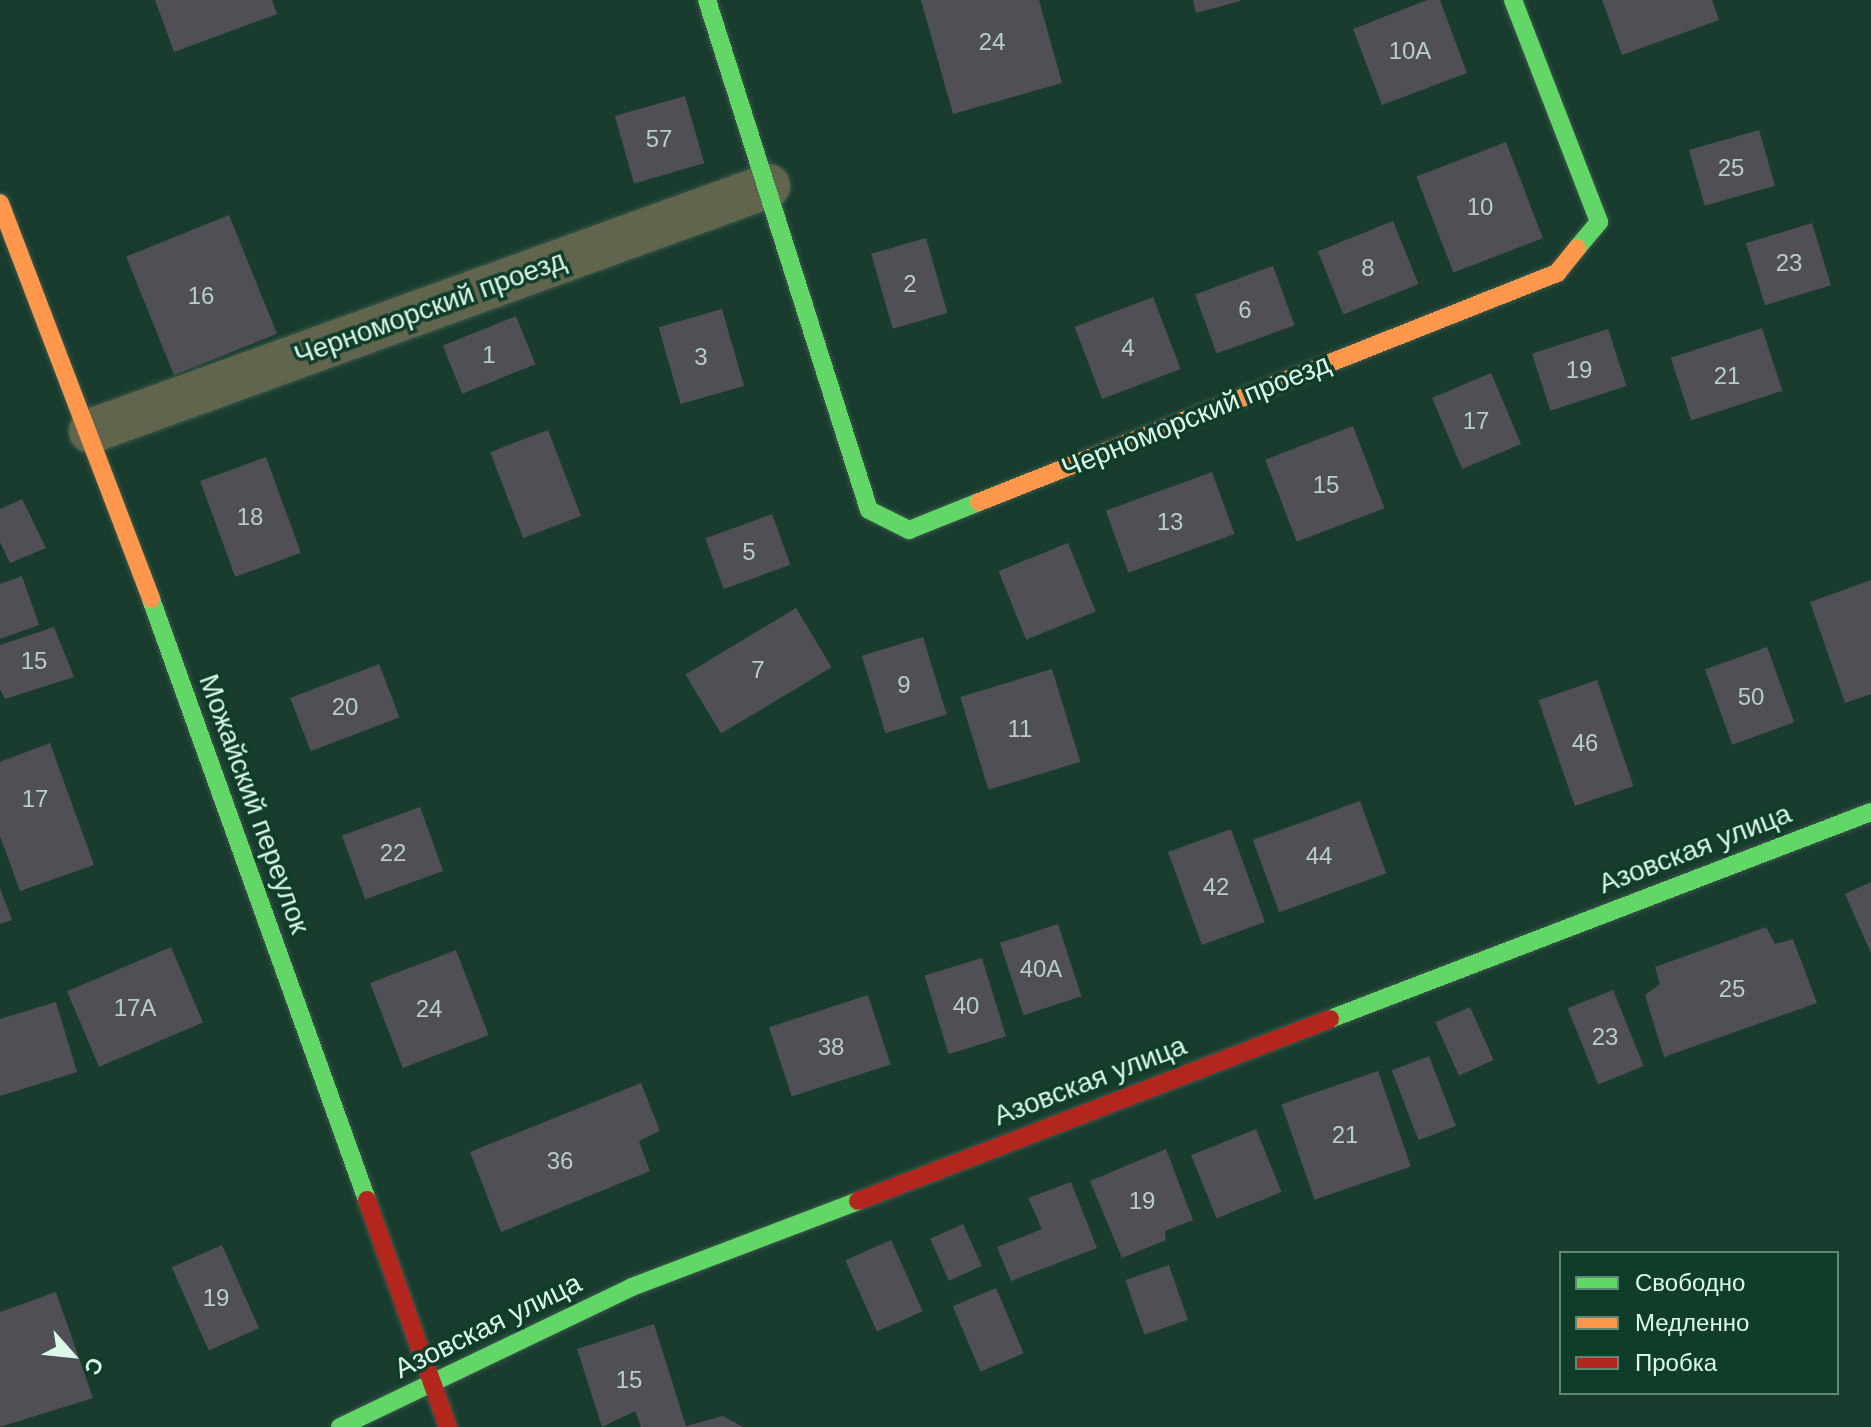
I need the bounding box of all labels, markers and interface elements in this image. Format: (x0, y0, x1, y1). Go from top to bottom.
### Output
house number: 24 (979, 28, 1005, 56)
house number: 10А (1389, 37, 1431, 65)
house number: 57 (646, 125, 672, 153)
house number: 25 (1718, 154, 1744, 182)
house number: 10 (1467, 193, 1493, 221)
street label: Черноморский проезд (290, 243, 570, 373)
house number: 23 (1776, 249, 1802, 277)
house number: 8 (1361, 254, 1375, 282)
house number: 2 (903, 270, 917, 298)
house number: 16 (188, 282, 214, 310)
house number: 6 (1238, 296, 1252, 324)
house number: 4 (1121, 334, 1135, 362)
house number: 1 (482, 341, 496, 369)
house number: 3 (694, 343, 708, 371)
street label: Черноморский проезд (1057, 347, 1335, 485)
house number: 19 (1566, 356, 1592, 384)
house number: 21 (1714, 362, 1740, 390)
house number: 17 (1463, 407, 1489, 435)
house number: 15 (1313, 471, 1339, 499)
house number: 18 (237, 503, 263, 531)
house number: 13 (1157, 508, 1183, 536)
house number: 5 (742, 538, 756, 566)
house number: 15 (21, 647, 47, 675)
house number: 7 (751, 656, 765, 684)
street label: Можайский переулок (191, 670, 317, 938)
house number: 9 (897, 671, 911, 699)
house number: 50 (1738, 683, 1764, 711)
house number: 20 (332, 693, 358, 721)
house number: 11 (1008, 715, 1032, 743)
house number: 46 (1572, 729, 1598, 757)
house number: 17 (22, 785, 48, 813)
street label: Азовская улица (1594, 797, 1796, 901)
house number: 22 (380, 839, 406, 867)
house number: 44 (1306, 842, 1332, 870)
house number: 42 (1203, 873, 1229, 901)
house number: 40А (1020, 955, 1062, 983)
house number: 25 (1719, 975, 1745, 1003)
house number: 40 (953, 992, 979, 1020)
house number: 17А (114, 994, 156, 1022)
house number: 24 (416, 995, 442, 1023)
house number: 23 (1592, 1023, 1618, 1051)
street label: Азовская улица (989, 1029, 1191, 1133)
house number: 38 (818, 1033, 844, 1061)
house number: 21 (1332, 1121, 1358, 1149)
house number: 36 (547, 1147, 573, 1175)
house number: 19 (1129, 1187, 1155, 1215)
legend (1559, 1251, 1839, 1395)
street label: Азовская улица (389, 1266, 587, 1386)
text: Свободно (1635, 1269, 1745, 1296)
house number: 19 (203, 1284, 229, 1312)
text: Медленно (1635, 1309, 1749, 1336)
north arrow (32, 1315, 112, 1395)
text: Пробка (1635, 1349, 1717, 1376)
text: С (79, 1353, 109, 1379)
house number: 15 (616, 1366, 642, 1394)

